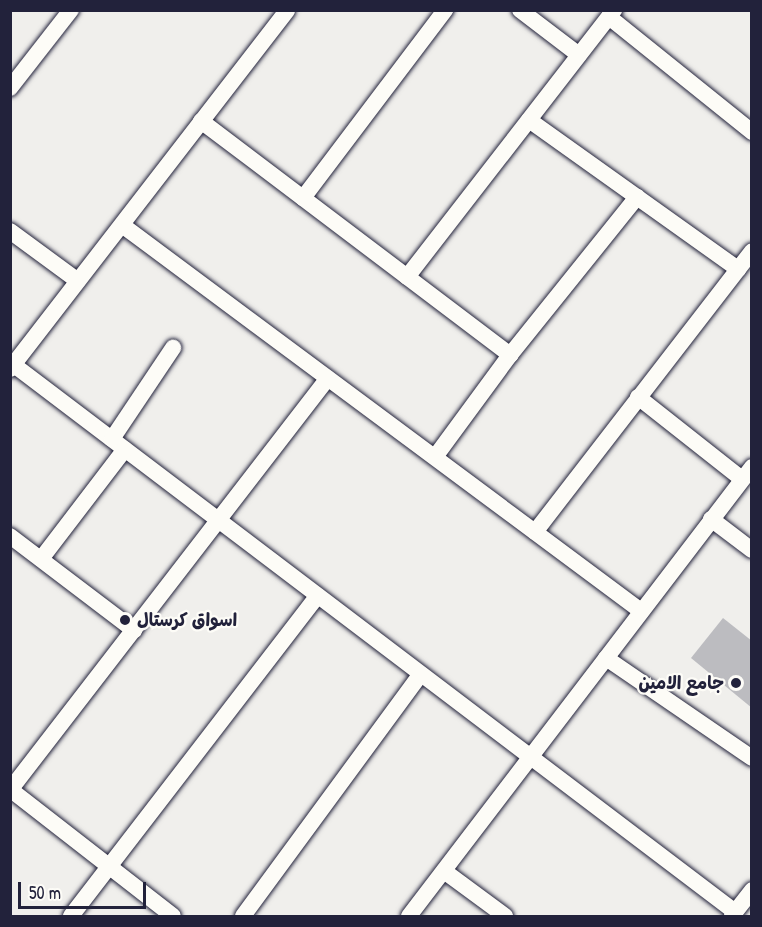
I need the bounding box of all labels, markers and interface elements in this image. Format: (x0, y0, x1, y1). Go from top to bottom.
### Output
place label: اسواق كرستال (137, 609, 237, 631)
marker: اسواق كرستال (118, 613, 132, 627)
place label: جامع الامين (639, 672, 724, 694)
marker: جامع الامين (729, 676, 743, 690)
scale bar (21, 870, 148, 908)
text: 50 m (29, 880, 61, 905)

